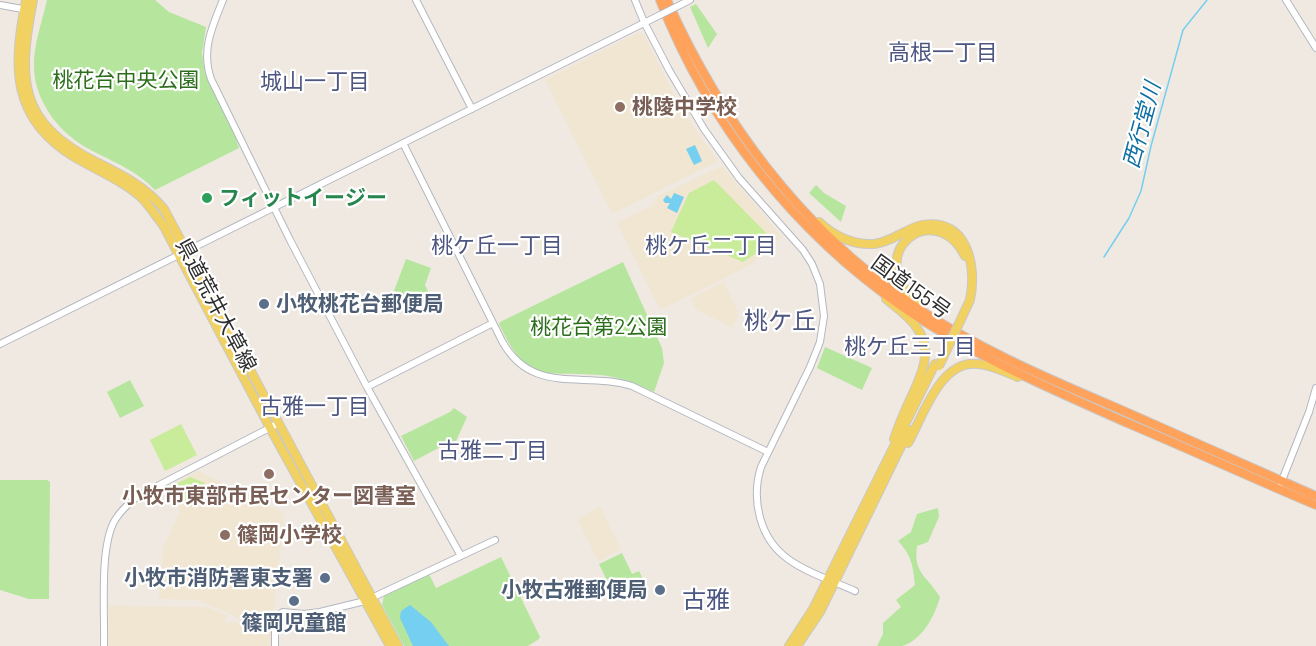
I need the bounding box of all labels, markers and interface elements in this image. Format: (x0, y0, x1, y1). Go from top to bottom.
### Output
district label: 高根一丁目 (888, 40, 998, 66)
park label: 桃花台中央公園 (53, 67, 199, 93)
district label: 城山一丁目 (260, 69, 370, 95)
water label: 西行堂川 (1118, 79, 1166, 171)
place label: 桃陵中学校 (632, 94, 737, 120)
marker: 桃陵中学校 (613, 100, 627, 114)
place label: フィットイージー (219, 185, 387, 211)
marker: フィットイージー (200, 191, 214, 205)
district label: 桃ケ丘一丁目 (431, 233, 563, 259)
district label: 桃ケ丘二丁目 (645, 233, 777, 259)
street label: 県道荒井大草線 (170, 234, 262, 376)
street label: 国道155号 (866, 250, 956, 324)
place label: 小牧桃花台郵便局 (276, 291, 444, 317)
marker: 小牧桃花台郵便局 (257, 297, 271, 311)
district label: 桃ケ丘 (744, 307, 816, 335)
park label: 桃花台第2公園 (530, 314, 668, 340)
district label: 桃ケ丘三丁目 (844, 334, 976, 360)
district label: 古雅一丁目 (260, 394, 370, 420)
district label: 古雅二丁目 (438, 438, 548, 464)
marker: 小牧市東部市民センター図書室 (262, 467, 276, 481)
place label: 小牧市東部市民センター図書室 (122, 483, 416, 509)
place label: 篠岡小学校 (237, 522, 342, 548)
marker: 篠岡小学校 (218, 528, 232, 542)
place label: 小牧市消防署東支署 (124, 565, 313, 591)
marker: 小牧市消防署東支署 (318, 571, 332, 585)
place label: 小牧古雅郵便局 (501, 577, 648, 603)
marker: 小牧古雅郵便局 (653, 583, 667, 597)
district label: 古雅 (682, 586, 730, 614)
marker: 篠岡児童館 (287, 594, 301, 608)
place label: 篠岡児童館 (242, 610, 346, 636)

